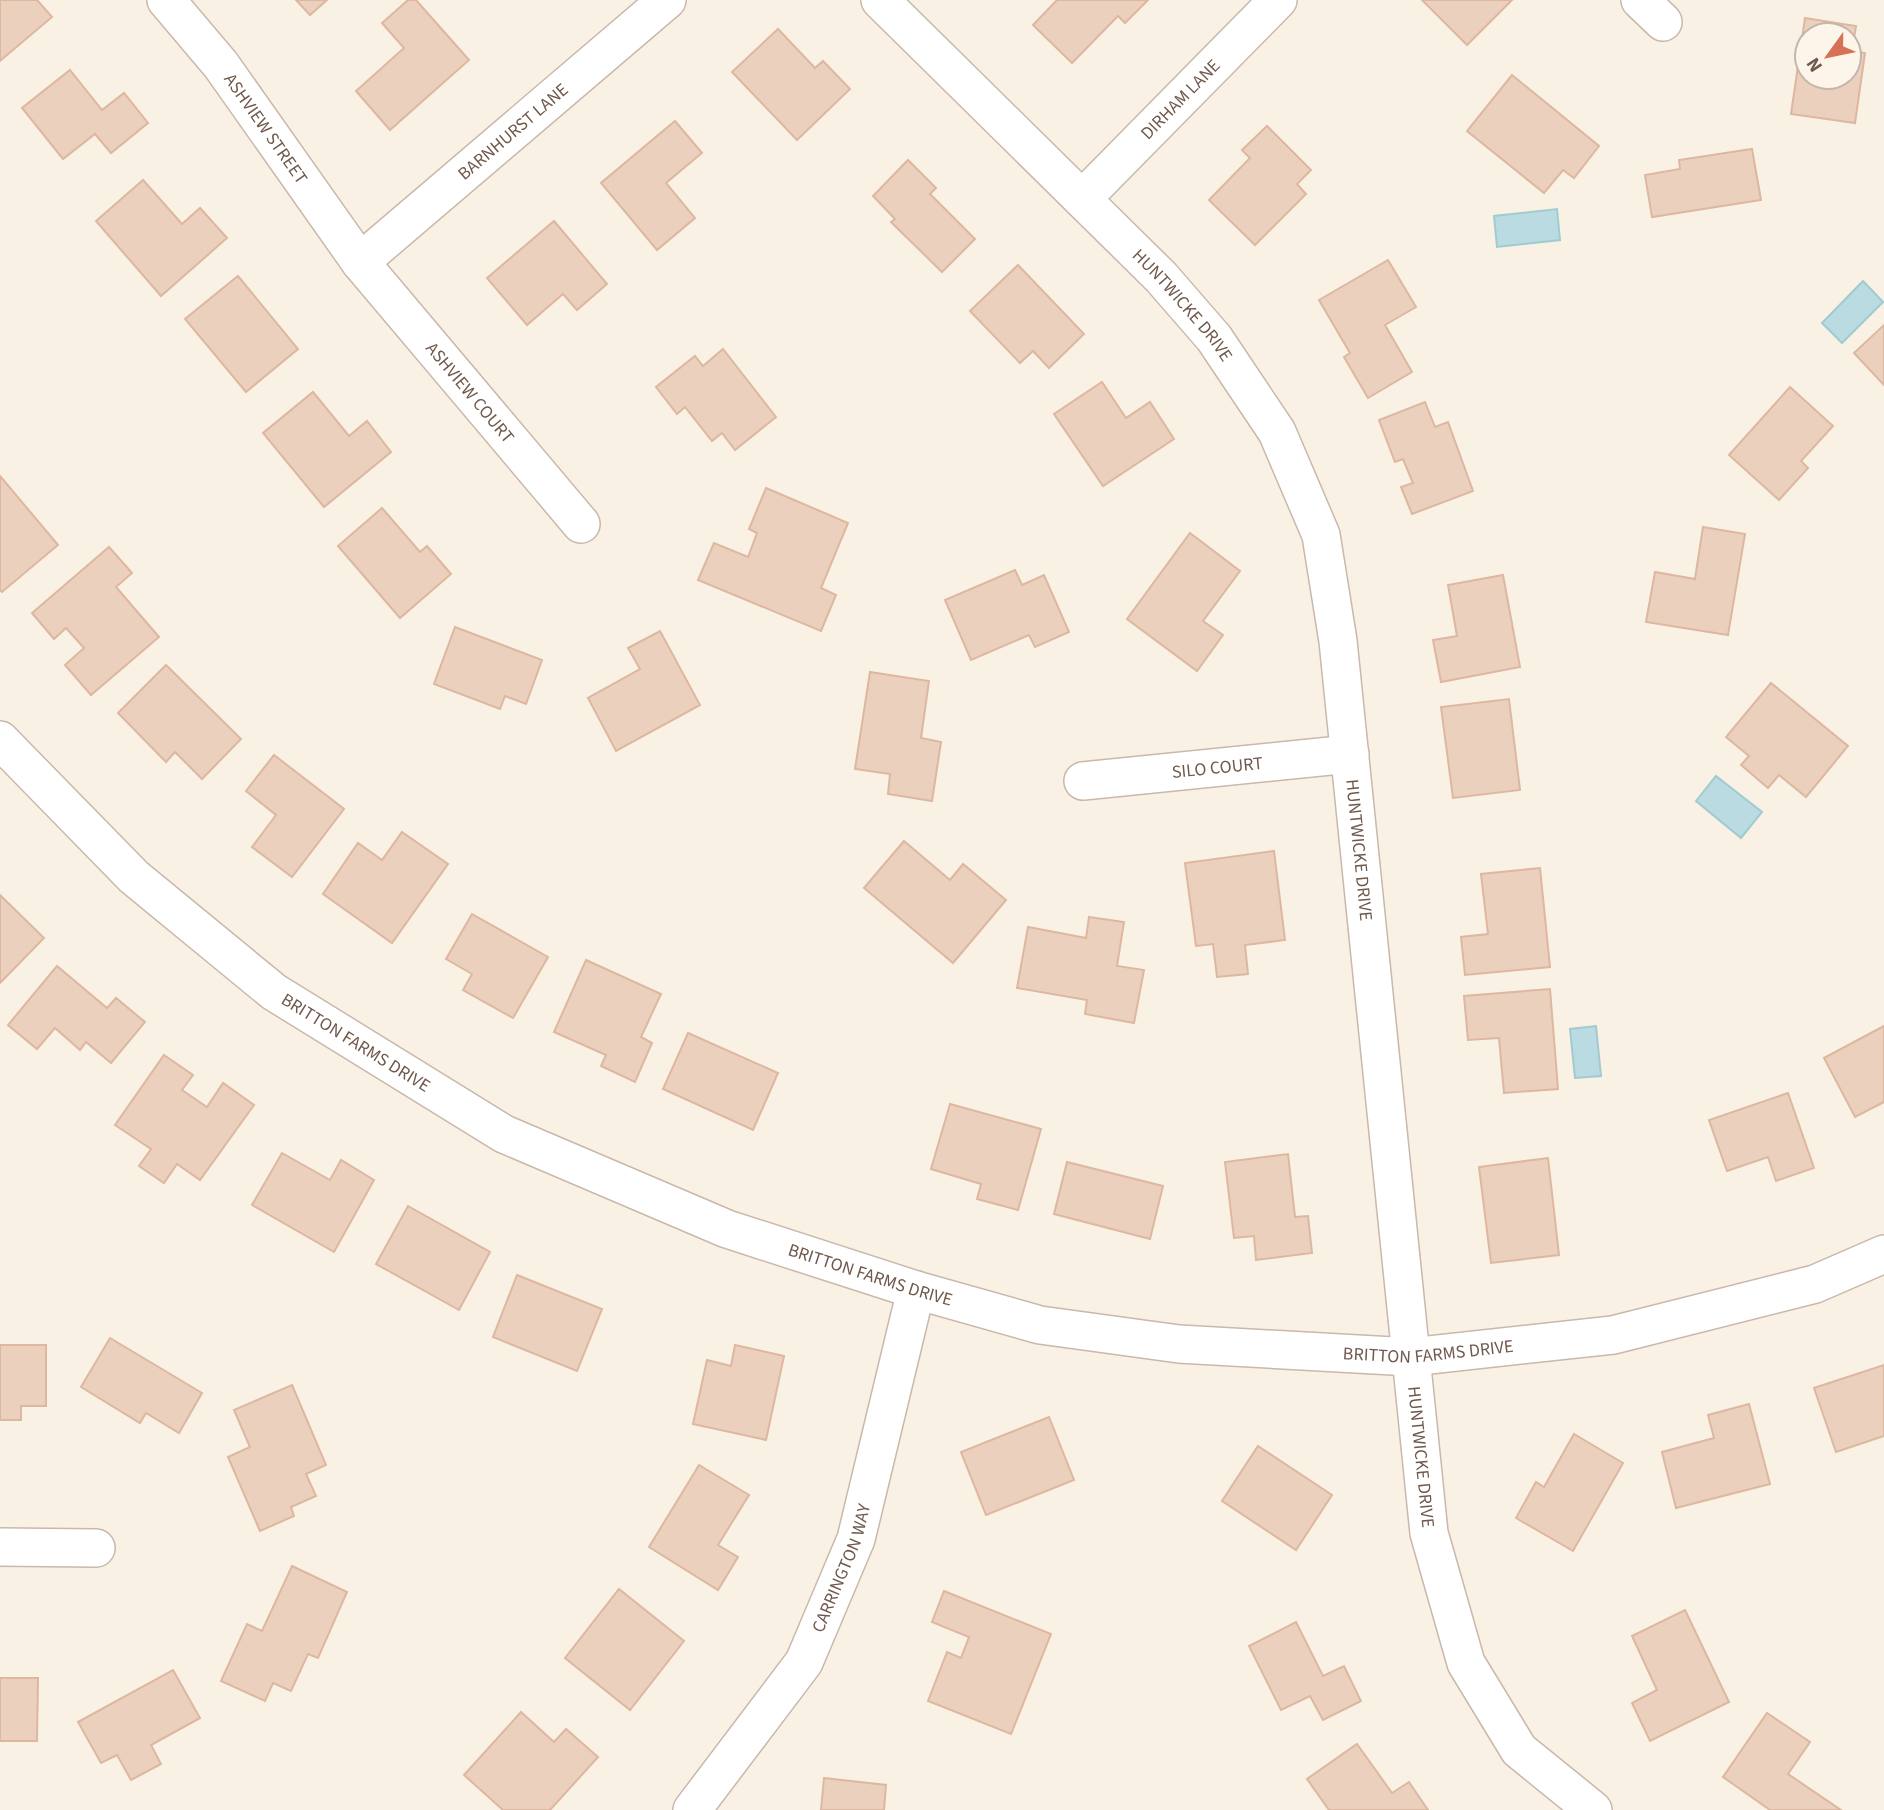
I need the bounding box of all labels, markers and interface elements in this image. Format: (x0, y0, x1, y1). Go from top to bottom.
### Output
north arrow (1793, 21, 1863, 91)
text: N (1800, 52, 1830, 77)
street label: DIRHAM LANE (1135, 54, 1226, 145)
street label: ASHVIEW STREET (218, 68, 313, 190)
street label: BARNHURST LANE (453, 78, 574, 186)
street label: HUNTWICKE DRIVE (1126, 243, 1238, 367)
street label: ASHVIEW COURT (420, 337, 520, 449)
street label: SILO COURT (1171, 751, 1264, 785)
street label: HUNTWICKE DRIVE (1339, 778, 1378, 922)
street label: BRITTON FARMS DRIVE (276, 987, 435, 1099)
street label: BRITTON FARMS DRIVE (785, 1238, 955, 1313)
street label: BRITTON FARMS DRIVE (1342, 1334, 1515, 1370)
street label: HUNTWICKE DRIVE (1401, 1385, 1440, 1529)
street label: CARRINGTON WAY (806, 1501, 877, 1636)

